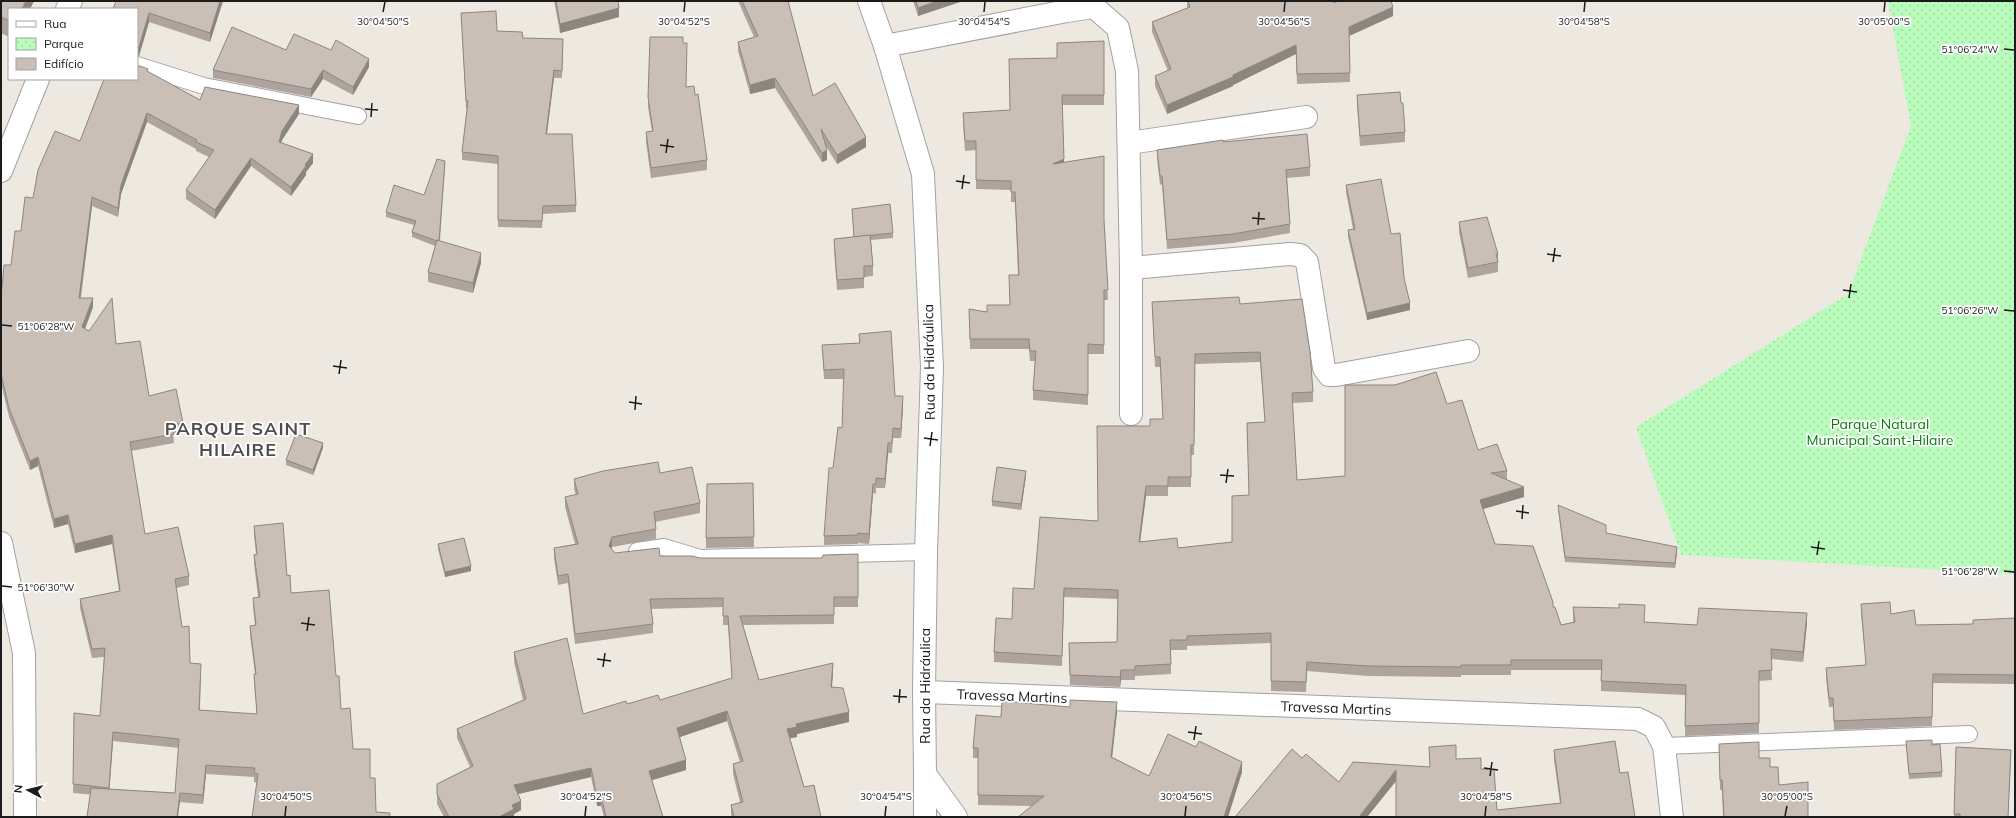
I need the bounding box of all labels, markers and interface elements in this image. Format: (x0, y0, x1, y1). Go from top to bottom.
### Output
legend (8, 8, 138, 80)
text: 30°04'50"S (357, 15, 409, 28)
text: 30°04'52"S (658, 15, 710, 28)
text: 30°04'54"S (958, 15, 1010, 28)
text: 30°04'56"S (1258, 15, 1310, 28)
text: 30°04'58"S (1558, 15, 1610, 28)
text: 30°05'00"S (1858, 15, 1910, 28)
text: Rua (44, 16, 66, 31)
text: Parque (44, 36, 84, 51)
text: 51°06'24"W (1942, 43, 1998, 56)
text: Edifício (44, 56, 84, 71)
street label: Rua da Hidráulica (919, 304, 939, 420)
text: 51°06'26"W (1942, 304, 1998, 317)
text: 51°06'28"W (18, 320, 74, 333)
park label: Parque Natural Municipal Saint-Hilaire (1807, 415, 1953, 449)
district label: PARQUE SAINT HILAIRE (165, 417, 311, 461)
text: 51°06'28"W (1942, 565, 1998, 578)
text: 51°06'30"W (18, 581, 74, 594)
street label: Rua da Hidráulica (916, 628, 934, 744)
street label: Travessa Martins (956, 685, 1068, 707)
street label: Travessa Martins (1280, 697, 1392, 719)
north arrow (8, 770, 48, 810)
text: N (11, 784, 26, 794)
text: 30°04'50"S (260, 790, 312, 803)
text: 30°04'52"S (560, 790, 612, 803)
text: 30°04'54"S (860, 790, 912, 803)
text: 30°04'56"S (1160, 790, 1212, 803)
text: 30°04'58"S (1460, 790, 1512, 803)
text: 30°05'00"S (1761, 790, 1813, 803)

